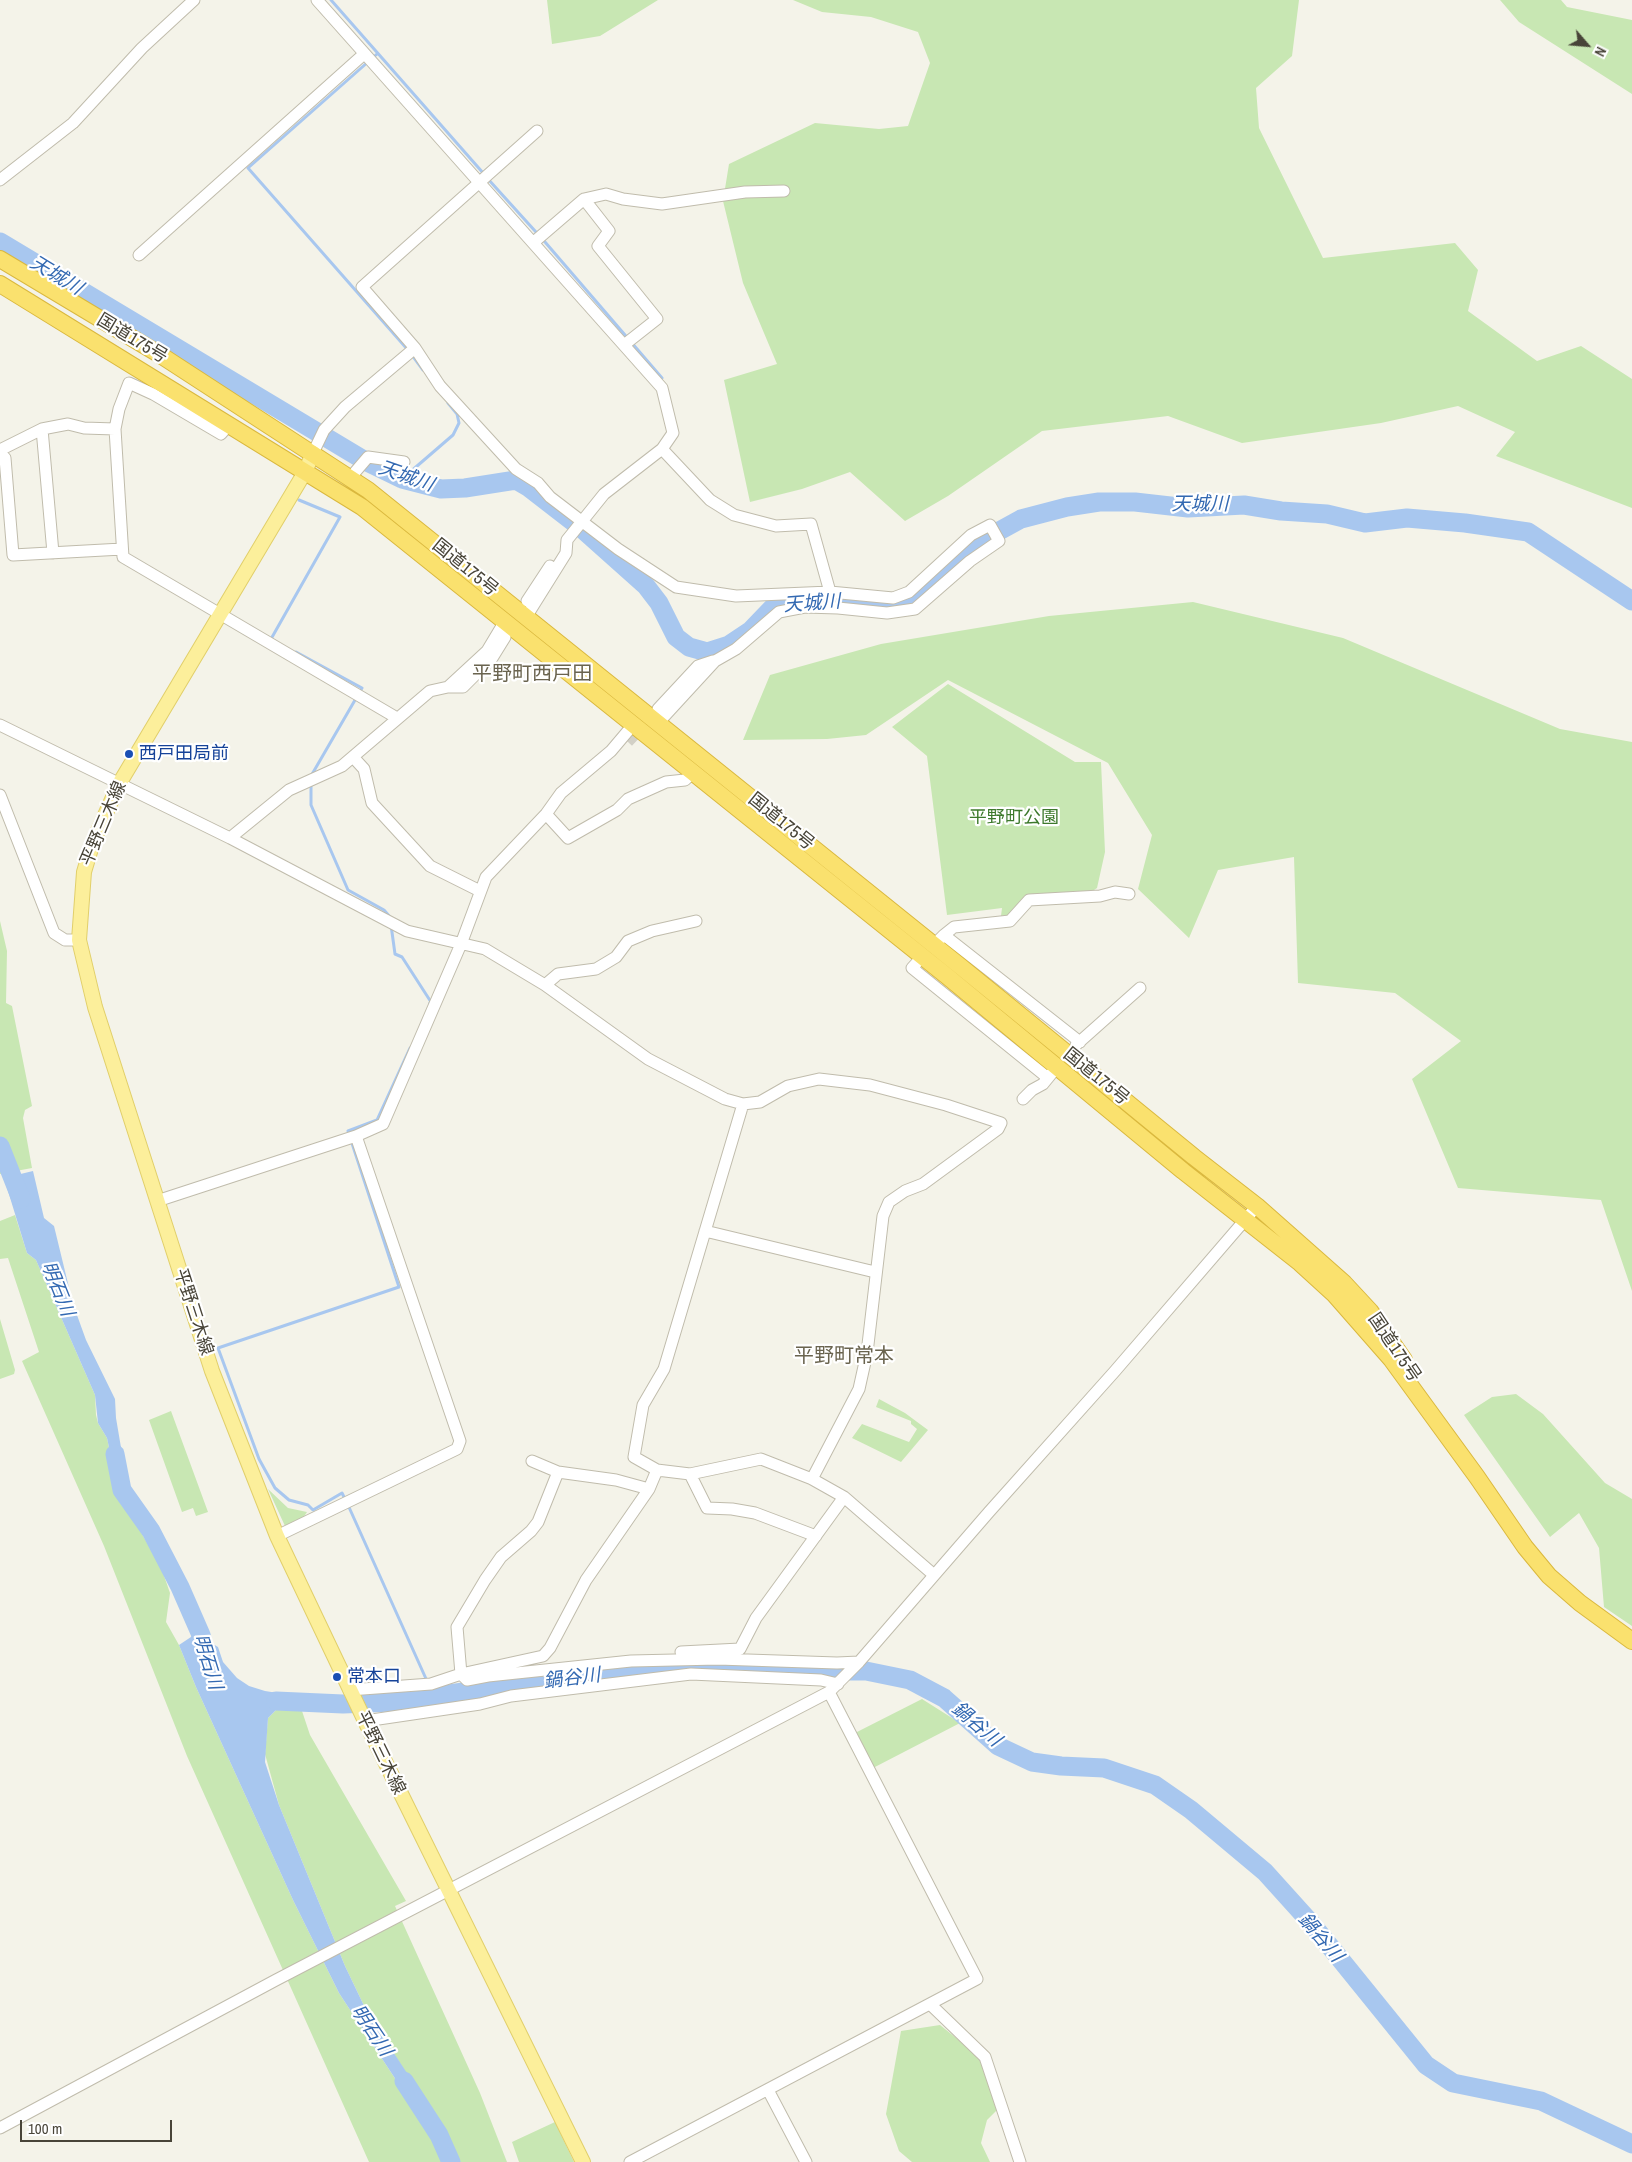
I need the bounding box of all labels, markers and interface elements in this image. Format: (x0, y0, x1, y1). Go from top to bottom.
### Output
north arrow (1562, 20, 1612, 70)
text: N (1590, 44, 1610, 60)
water label: 天城川 (26, 252, 86, 300)
street label: 国道175号 (93, 309, 171, 369)
water label: 天城川 (375, 457, 437, 497)
water label: 天城川 (1172, 494, 1228, 516)
street label: 国道175号 (428, 535, 502, 601)
water label: 天城川 (783, 591, 841, 617)
district label: 平野町西戸田 (472, 663, 592, 687)
place label: 西戸田局前 (139, 743, 229, 765)
marker: 西戸田局前 (123, 748, 135, 760)
street label: 平野三木線 (76, 778, 132, 870)
street label: 国道175号 (744, 789, 818, 855)
park label: 平野町公園 (969, 807, 1059, 829)
street label: 国道175号 (1059, 1044, 1133, 1110)
water label: 明石川 (36, 1258, 78, 1320)
street label: 平野三木線 (169, 1266, 217, 1358)
street label: 国道175号 (1363, 1309, 1425, 1387)
district label: 平野町常本 (794, 1345, 894, 1369)
water label: 明石川 (188, 1631, 226, 1693)
water label: 鍋谷川 (542, 1664, 602, 1694)
place label: 常本口 (347, 1666, 401, 1688)
marker: 常本口 (331, 1671, 343, 1683)
water label: 鍋谷川 (947, 1698, 1005, 1752)
street label: 平野三木線 (351, 1708, 409, 1798)
water label: 鍋谷川 (1293, 1909, 1347, 1967)
water label: 明石川 (346, 2001, 396, 2061)
scale bar (22, 2110, 175, 2142)
text: 100 m (28, 2118, 62, 2139)

